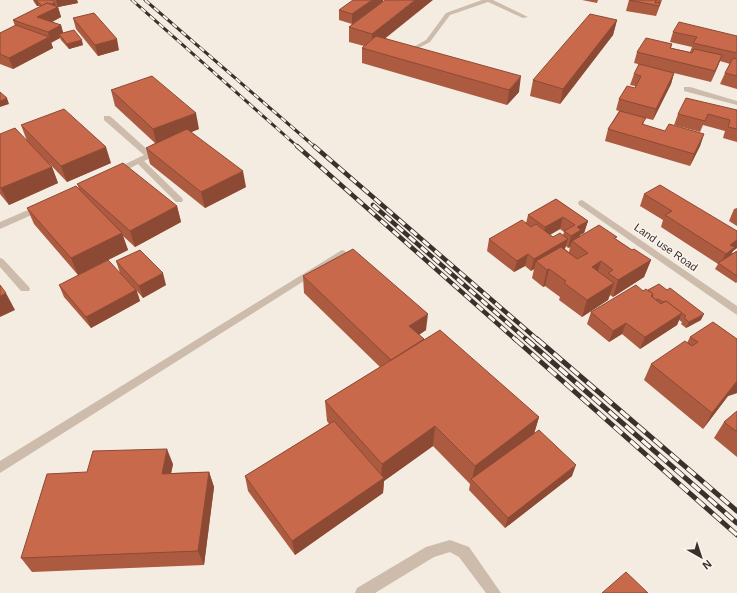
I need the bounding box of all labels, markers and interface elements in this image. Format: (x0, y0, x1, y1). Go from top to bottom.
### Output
street label: Land use Road (632, 221, 700, 273)
north arrow (681, 537, 721, 577)
text: N (700, 558, 714, 572)

